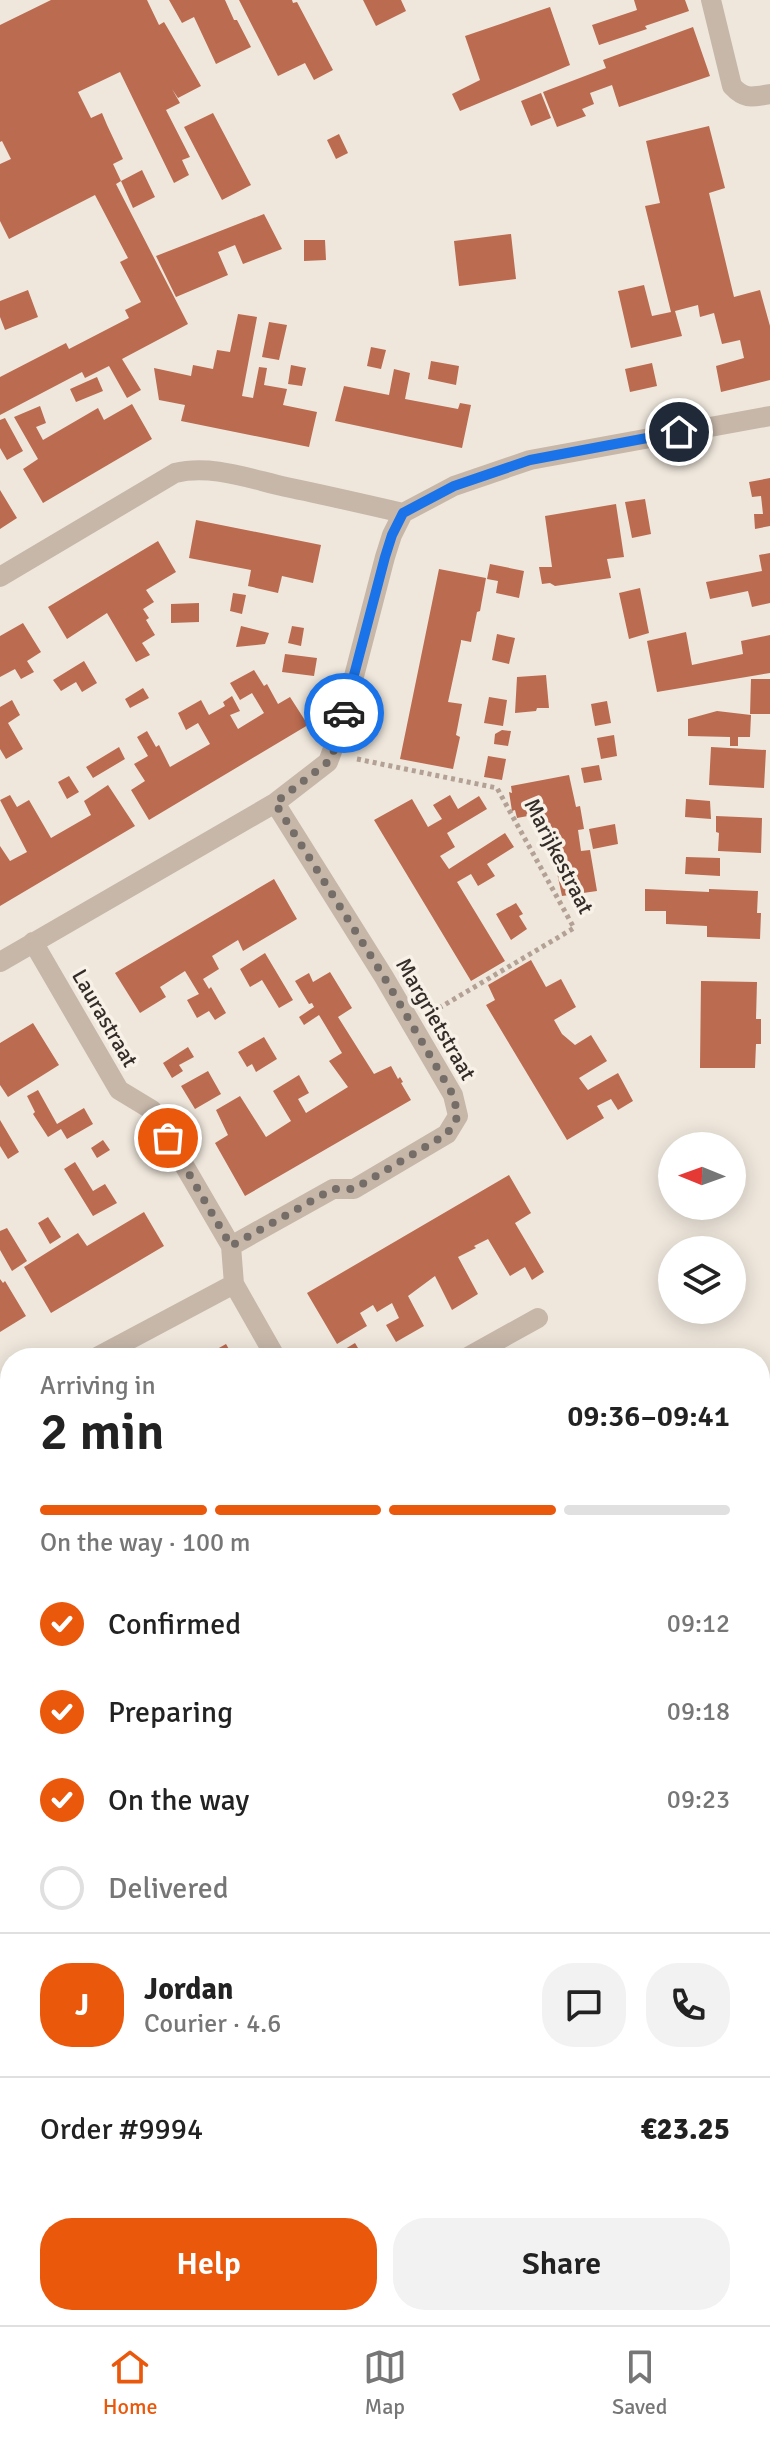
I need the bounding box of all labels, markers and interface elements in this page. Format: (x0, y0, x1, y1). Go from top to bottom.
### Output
pin (645, 398, 713, 466)
icon: home (657, 410, 701, 454)
courier (304, 673, 384, 753)
icon: car (322, 691, 366, 735)
street label: Marijkestraat (518, 794, 600, 919)
street label: Margrietstraat (390, 953, 482, 1085)
street label: Laurastraat (66, 964, 144, 1072)
pin (134, 1104, 202, 1172)
icon: bag (146, 1116, 190, 1160)
north arrow (658, 1132, 746, 1220)
map controls (658, 1132, 746, 1324)
button: layers (658, 1236, 746, 1324)
text: Arriving in (40, 1370, 156, 1402)
text: 09:36–09:41 (567, 1398, 730, 1435)
text: 2 min (40, 1400, 165, 1464)
text: On the way · 100 m (40, 1527, 250, 1559)
icon: check (40, 1602, 84, 1646)
text: Confirmed (108, 1606, 241, 1643)
text: 09:12 (667, 1608, 730, 1640)
icon: check (40, 1690, 84, 1734)
text: Preparing (108, 1694, 233, 1731)
text: 09:18 (667, 1696, 730, 1728)
icon: check (40, 1778, 84, 1822)
text: On the way (108, 1782, 249, 1819)
text: 09:23 (667, 1784, 730, 1816)
text: Delivered (108, 1870, 229, 1907)
button: chat (542, 1963, 626, 2047)
button: phone (646, 1963, 730, 2047)
text: Jordan (144, 1971, 233, 2008)
text: J (75, 1987, 89, 2024)
text: Courier · 4.6 (144, 2008, 281, 2040)
text: Order #9994 (40, 2111, 203, 2148)
text: €23.25 (640, 2111, 730, 2148)
button: Help (40, 2218, 377, 2310)
button: Share (393, 2218, 730, 2310)
tab: Home (103, 2345, 157, 2420)
tab: Map (363, 2345, 407, 2420)
tab: Saved (612, 2345, 667, 2420)

